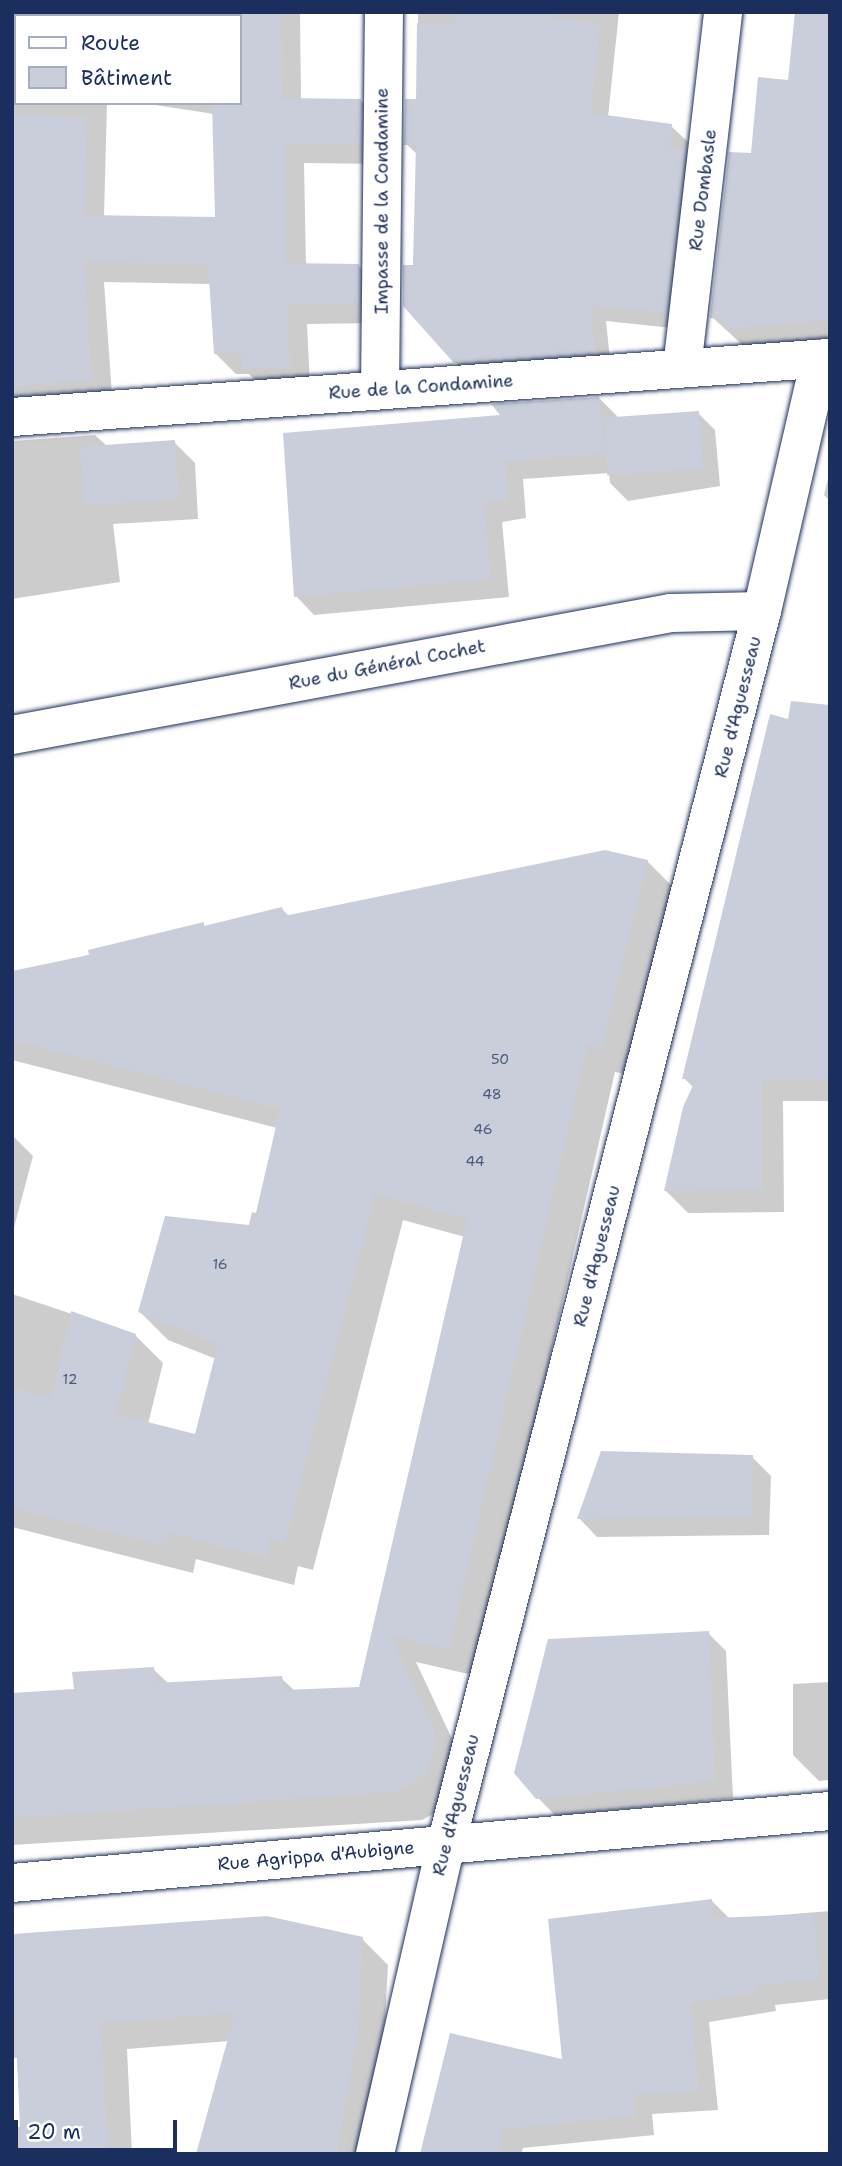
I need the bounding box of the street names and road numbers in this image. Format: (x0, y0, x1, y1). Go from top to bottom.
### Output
street label: Impasse de la Condamine (371, 88, 393, 314)
street label: Rue Dombasle (685, 128, 721, 252)
street label: Rue de la Condamine (328, 370, 514, 404)
street label: Rue d'Aguesseau (710, 634, 766, 780)
street label: Rue du Général Cochet (287, 635, 487, 695)
street label: Rue d'Aguesseau (569, 1183, 625, 1329)
street label: Rue d'Aguesseau (428, 1732, 484, 1878)
street label: Rue Agrippa d'Aubigne (217, 1837, 415, 1875)

